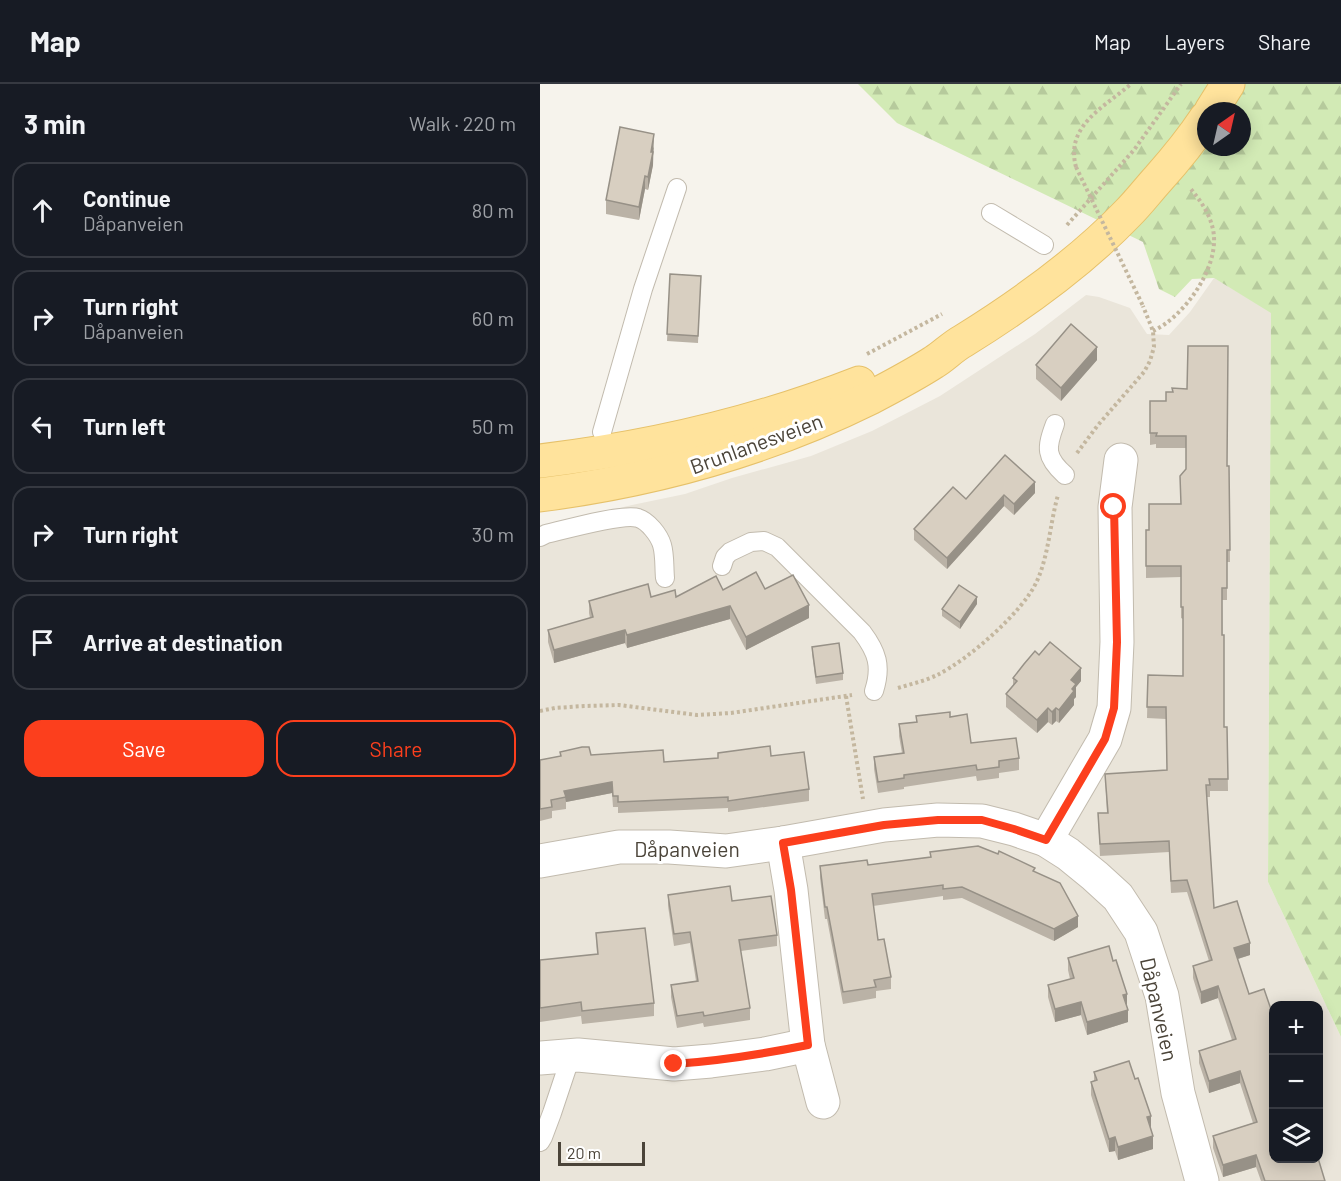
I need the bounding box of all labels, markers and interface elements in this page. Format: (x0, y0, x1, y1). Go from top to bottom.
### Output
text: Map (30, 24, 81, 58)
text: Map (1094, 29, 1131, 54)
text: Layers (1164, 29, 1225, 54)
text: Share (1258, 29, 1311, 54)
north arrow (1197, 102, 1251, 156)
text: 3 min (24, 108, 86, 139)
text: Walk · 220 m (409, 111, 516, 135)
text: Continue (83, 185, 171, 211)
icon: ahead (26, 194, 59, 227)
text: 80 m (472, 198, 514, 222)
text: Dåpanveien (83, 211, 184, 235)
text: Turn right (83, 293, 178, 319)
icon: right (26, 302, 59, 335)
text: 60 m (472, 306, 514, 330)
text: Dåpanveien (83, 319, 184, 343)
street label: Brunlanesveien (686, 407, 826, 479)
icon: left (26, 410, 59, 443)
text: Turn left (83, 413, 166, 439)
text: 50 m (472, 414, 514, 438)
route start (1100, 493, 1126, 519)
icon: right (26, 518, 59, 551)
text: Turn right (83, 521, 178, 547)
text: 30 m (472, 522, 514, 546)
icon: arrive (26, 626, 59, 659)
text: Arrive at destination (83, 629, 282, 655)
button: Save (24, 720, 264, 777)
button: Share (276, 720, 516, 777)
street label: Dåpanveien (634, 836, 740, 861)
street label: Dåpanveien (1136, 955, 1184, 1063)
map controls (1269, 1001, 1323, 1163)
button: + (1269, 1001, 1323, 1055)
route end (660, 1050, 686, 1076)
button: − (1269, 1055, 1323, 1109)
button: layers (1269, 1109, 1323, 1163)
scale bar (558, 1139, 645, 1166)
text: 20 m (567, 1143, 601, 1162)

